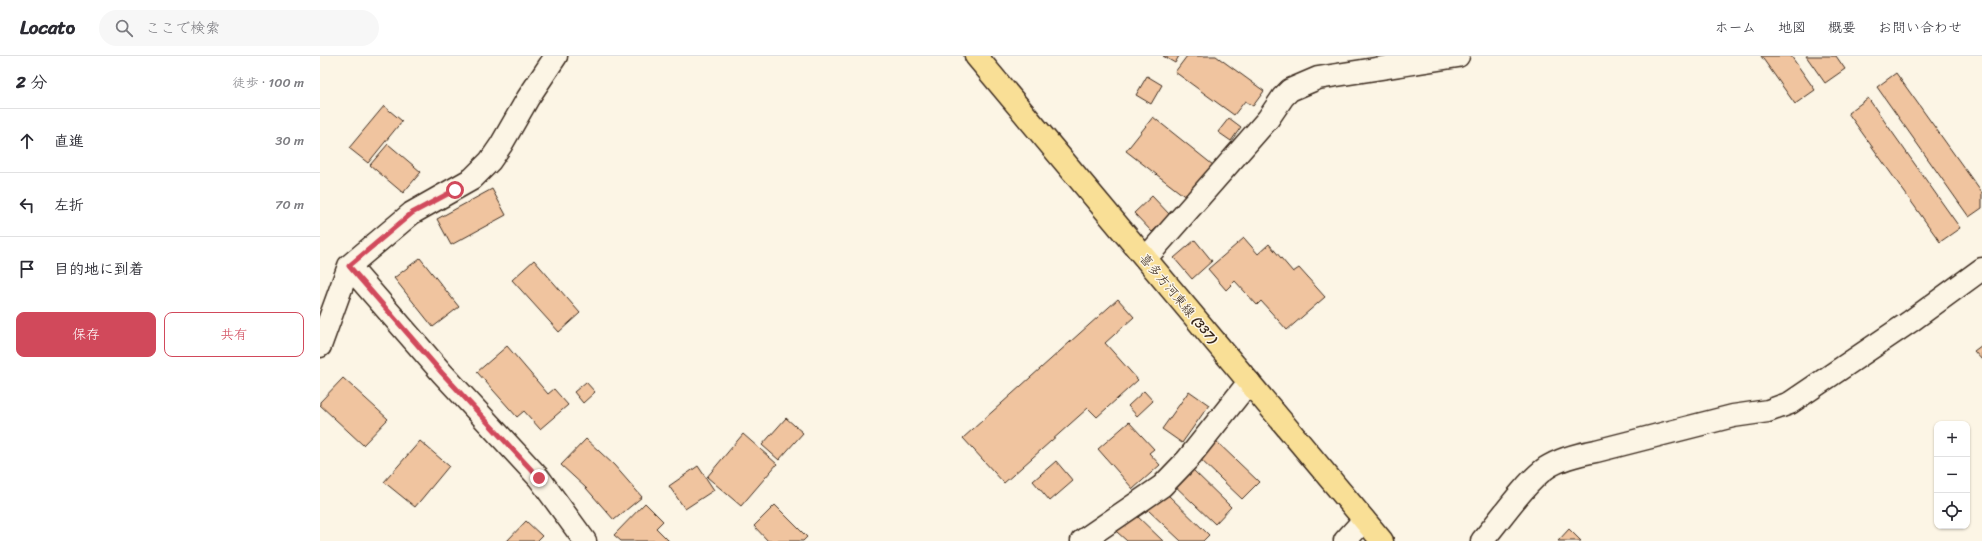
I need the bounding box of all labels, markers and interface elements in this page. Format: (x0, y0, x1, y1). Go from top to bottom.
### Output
search box (99, 10, 379, 46)
text: Locato (20, 11, 75, 44)
text: ここで検索 (145, 15, 220, 41)
text: ホーム (1715, 15, 1756, 40)
text: 地図 (1778, 15, 1806, 40)
text: 概要 (1828, 15, 1856, 40)
text: お問い合わせ (1878, 15, 1962, 40)
icon: search (113, 17, 135, 39)
text: 2 分 (16, 67, 47, 97)
text: 徒歩 · 100 m (232, 71, 304, 94)
text: 直進 (54, 128, 84, 154)
text: 30 m (275, 129, 304, 152)
icon: ahead (16, 130, 38, 152)
route start (446, 181, 464, 199)
text: 左折 (54, 192, 84, 218)
text: 70 m (275, 193, 304, 216)
icon: left (16, 194, 38, 216)
street label: 喜多方河東線 (337) (1134, 248, 1224, 350)
text: 目的地に到着 (54, 256, 144, 282)
icon: arrive (16, 258, 38, 280)
button: 保存 (16, 312, 156, 357)
button: 共有 (164, 312, 304, 357)
map controls (1934, 421, 1970, 529)
button: + (1934, 421, 1970, 457)
button: − (1934, 457, 1970, 493)
route end (530, 469, 548, 487)
button: locate (1934, 493, 1970, 529)

